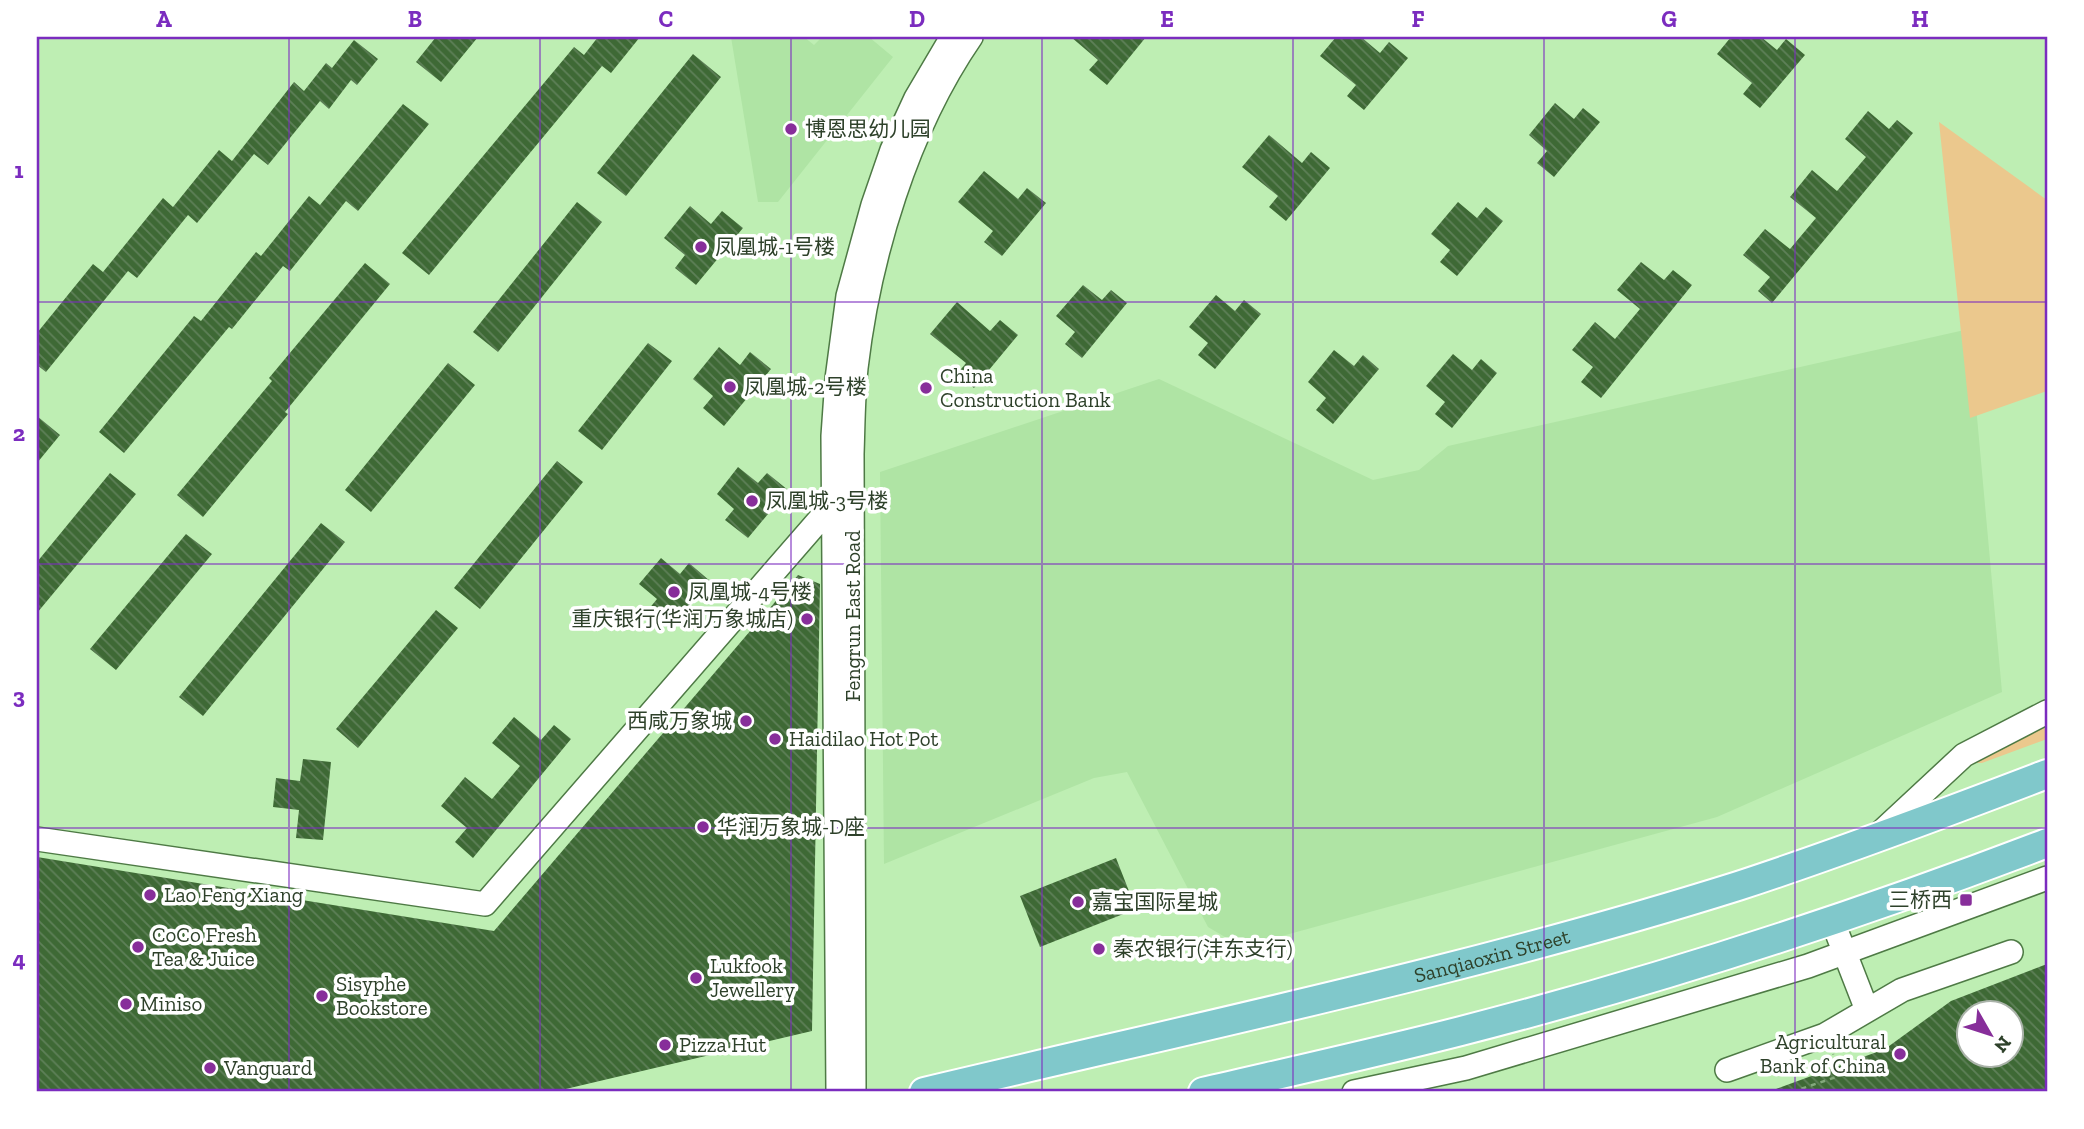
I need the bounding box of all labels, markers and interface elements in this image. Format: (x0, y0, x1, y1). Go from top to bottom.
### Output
text: A (156, 5, 172, 33)
text: B (408, 5, 422, 33)
text: C (659, 5, 673, 33)
text: D (909, 5, 925, 33)
text: E (1160, 5, 1174, 33)
text: F (1411, 5, 1425, 33)
text: G (1661, 5, 1677, 33)
text: H (1911, 5, 1929, 33)
place label: 博恩思幼儿园 (805, 116, 931, 141)
marker: 博恩思幼儿园 (783, 121, 799, 137)
text: 1 (14, 156, 24, 184)
place label: 凤凰城-1号楼 (715, 234, 835, 259)
marker: 凤凰城-1号楼 (693, 239, 709, 255)
place label: China Construction Bank (940, 363, 1111, 412)
place label: 凤凰城-2号楼 (744, 374, 867, 399)
marker: 凤凰城-2号楼 (722, 379, 738, 395)
marker: China Construction Bank (918, 380, 934, 396)
text: 2 (13, 419, 25, 447)
place label: 凤凰城-3号楼 (766, 488, 888, 513)
marker: 凤凰城-3号楼 (744, 493, 760, 509)
street label: Fengrun East Road (840, 530, 865, 702)
place label: 凤凰城-4号楼 (688, 579, 812, 604)
marker: 凤凰城-4号楼 (666, 584, 682, 600)
place label: 重庆银行(华润万象城店) (571, 606, 793, 631)
marker: 重庆银行(华润万象城店) (799, 611, 815, 627)
text: 3 (13, 682, 25, 710)
place label: 西咸万象城 (627, 708, 732, 733)
marker: 西咸万象城 (738, 713, 754, 729)
place label: Haidilao Hot Pot (789, 726, 938, 751)
marker: Haidilao Hot Pot (767, 731, 783, 747)
place label: 华润万象城-D座 (717, 814, 865, 839)
marker: 华润万象城-D座 (695, 819, 711, 835)
place label: Lao Feng Xiang (164, 882, 304, 907)
marker: Lao Feng Xiang (142, 887, 158, 903)
place label: 三桥西 (1889, 887, 1952, 912)
place label: 嘉宝国际星城 (1092, 889, 1218, 914)
marker: 三桥西 (1958, 892, 1974, 908)
marker: 嘉宝国际星城 (1070, 894, 1086, 910)
place label: CoCo Fresh Tea & Juice (152, 922, 257, 971)
street label: Sanqiaoxin Street (1411, 923, 1573, 988)
place label: 秦农银行(沣东支行) (1113, 936, 1293, 961)
marker: CoCo Fresh Tea & Juice (130, 939, 146, 955)
marker: 秦农银行(沣东支行) (1091, 941, 1107, 957)
text: 4 (12, 945, 26, 973)
place label: Lukfook Jewellery (710, 953, 795, 1002)
marker: Lukfook Jewellery (688, 970, 704, 986)
place label: Sisyphe Bookstore (336, 971, 428, 1020)
marker: Sisyphe Bookstore (314, 988, 330, 1004)
place label: Miniso (140, 991, 202, 1016)
marker: Miniso (118, 996, 134, 1012)
north arrow (1954, 1000, 2024, 1070)
place label: Agricultural Bank of China (1760, 1029, 1886, 1078)
place label: Pizza Hut (679, 1032, 767, 1057)
text: N (1989, 1032, 2016, 1057)
marker: Pizza Hut (657, 1037, 673, 1053)
marker: Agricultural Bank of China (1892, 1046, 1908, 1062)
place label: Vanguard (223, 1055, 313, 1080)
marker: Vanguard (202, 1060, 218, 1076)

